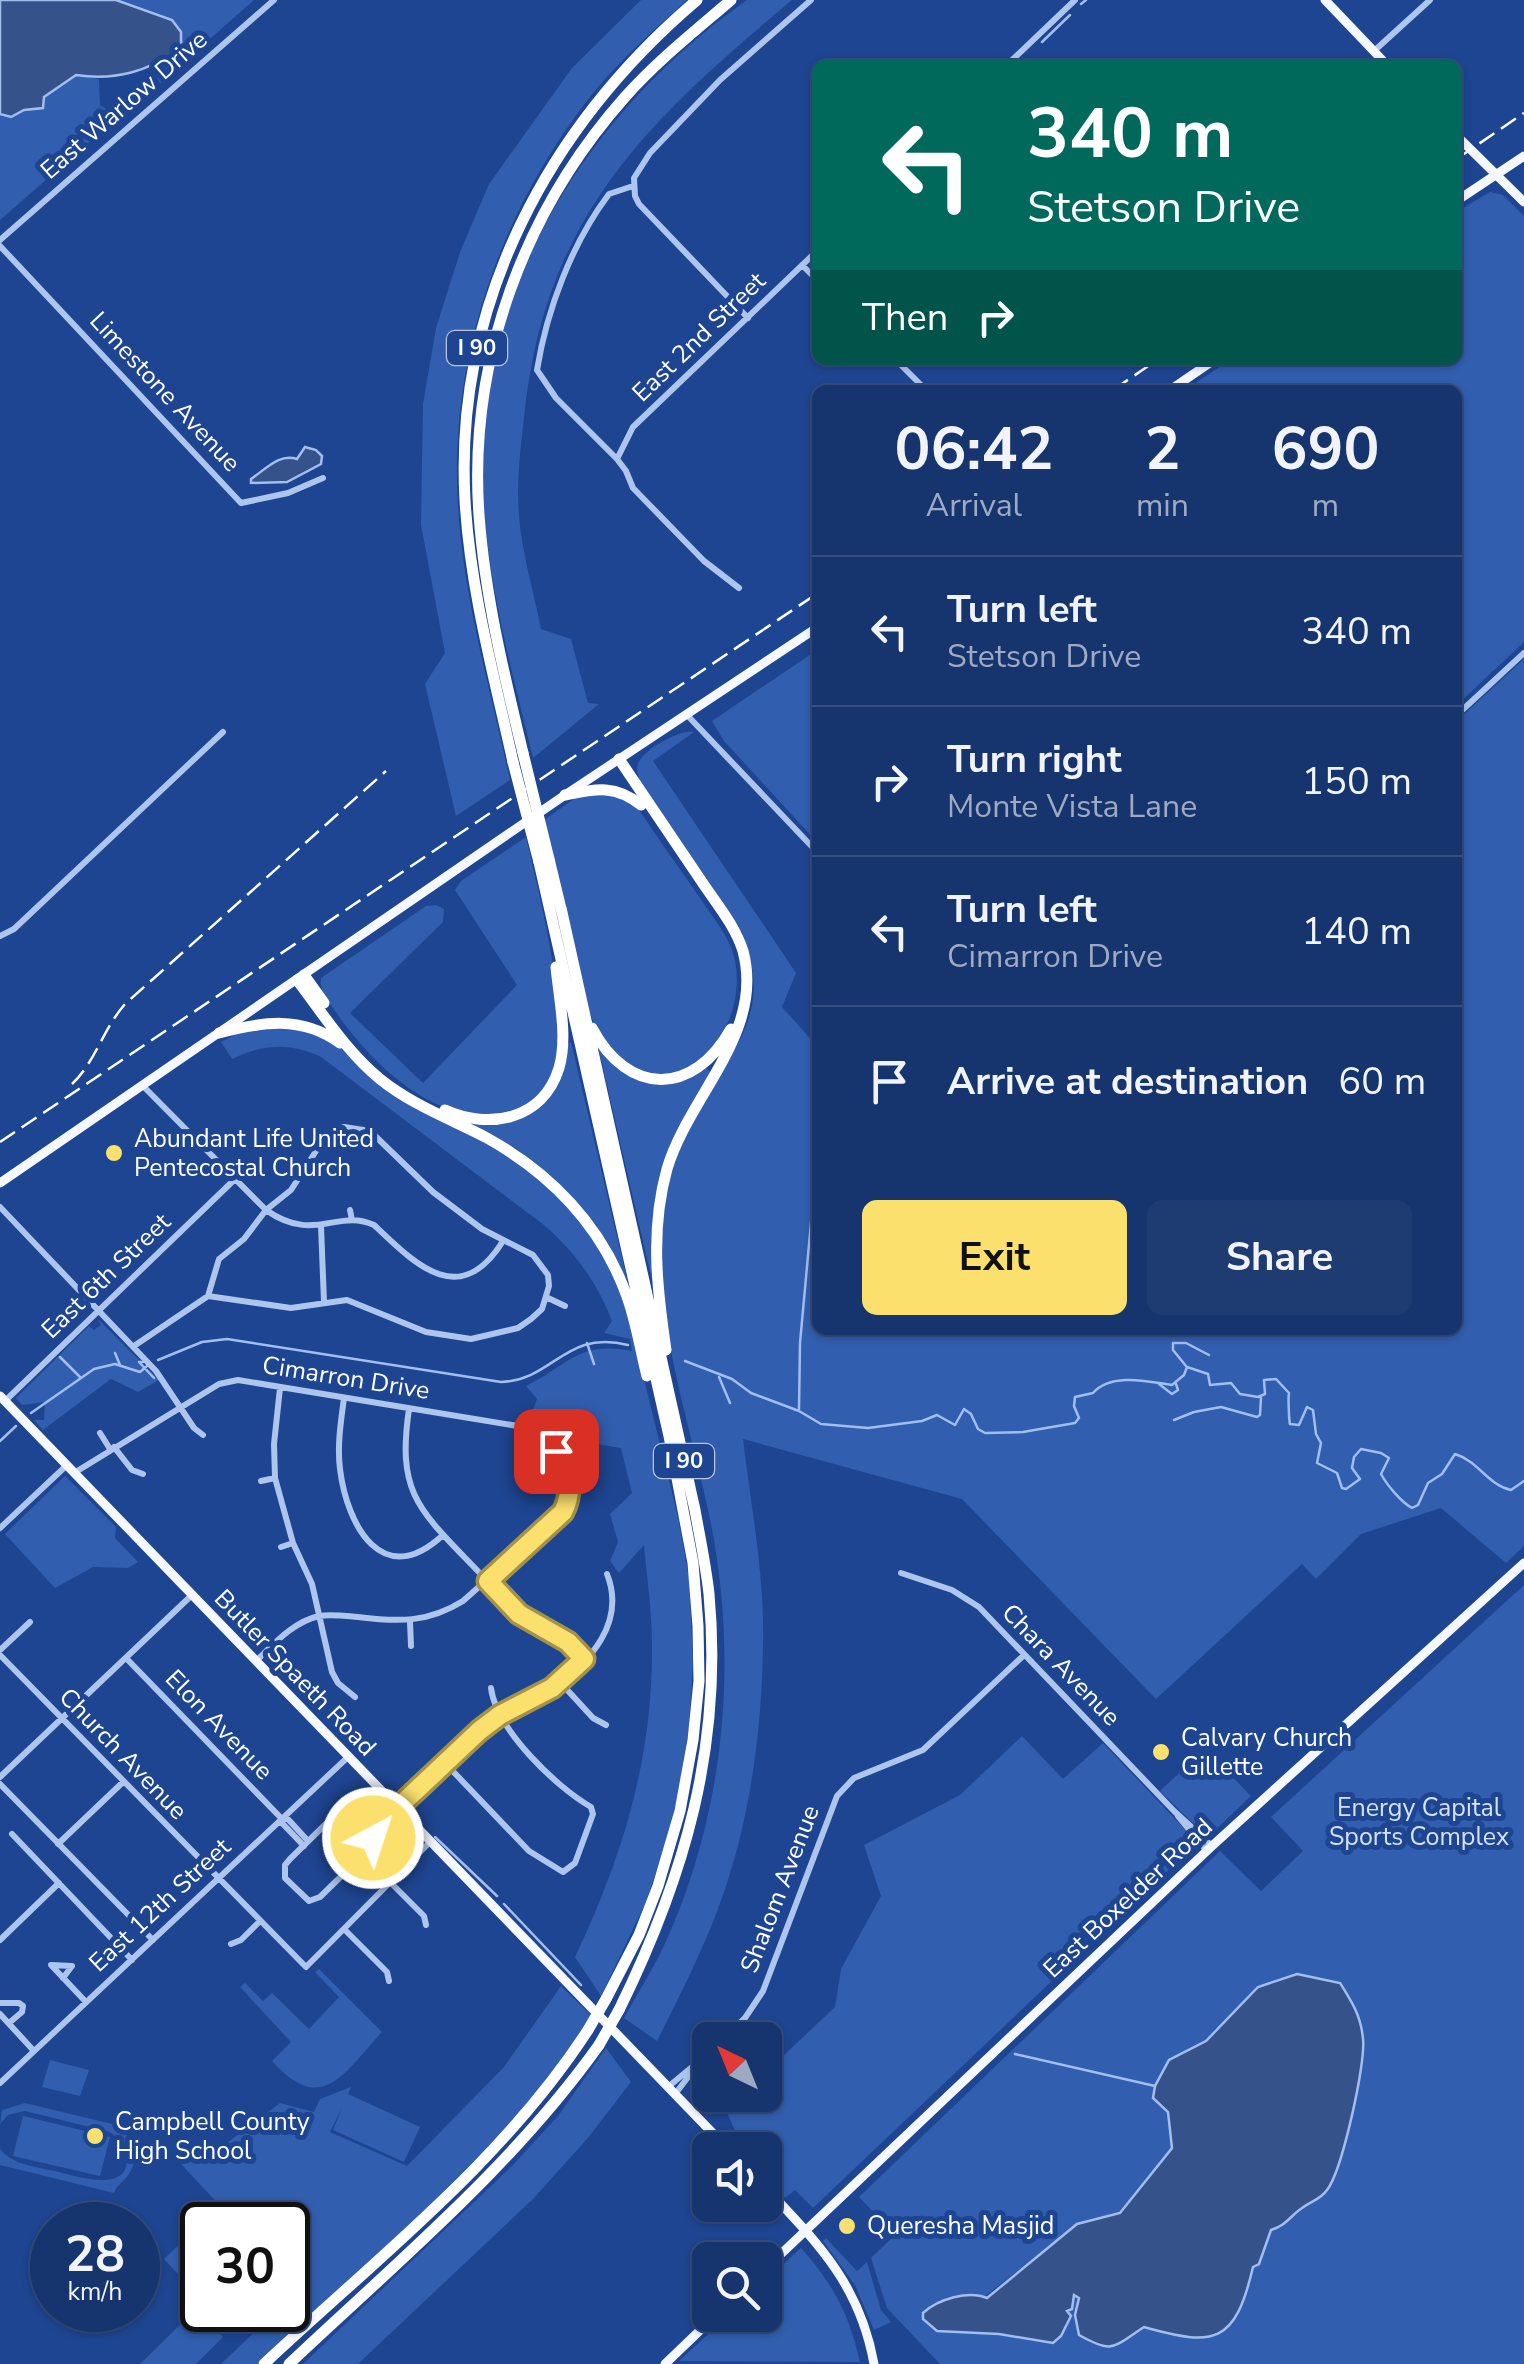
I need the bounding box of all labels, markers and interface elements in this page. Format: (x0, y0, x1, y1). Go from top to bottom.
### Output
street label: East Warlow Drive (33, 23, 215, 187)
text: 340 m (1027, 86, 1233, 182)
icon: left (862, 100, 992, 230)
text: Stetson Drive (1027, 177, 1300, 238)
street label: East 2nd Street (625, 264, 773, 409)
icon: right (968, 290, 1023, 345)
text: Then (862, 292, 948, 343)
street label: Limestone Avenue (82, 305, 248, 479)
road number: I 90 (447, 331, 507, 365)
text: 06:42 (895, 408, 1053, 490)
text: 2 (1144, 408, 1180, 490)
text: 690 (1271, 408, 1379, 490)
text: Arrival (926, 484, 1022, 527)
text: min (1136, 484, 1189, 527)
text: m (1312, 484, 1339, 527)
text: Turn left (947, 584, 1097, 635)
icon: left (862, 604, 917, 659)
text: 340 m (1301, 606, 1412, 657)
text: Stetson Drive (947, 635, 1141, 678)
text: Turn right (947, 734, 1122, 785)
icon: right (862, 754, 917, 809)
text: 150 m (1301, 756, 1412, 807)
text: Monte Vista Lane (947, 785, 1197, 828)
text: Turn left (947, 884, 1097, 935)
icon: left (862, 904, 917, 959)
text: 140 m (1301, 906, 1412, 957)
text: Cimarron Drive (947, 935, 1163, 978)
icon: arrive (862, 1054, 917, 1109)
text: Arrive at destination (947, 1056, 1308, 1107)
text: 60 m (1338, 1056, 1426, 1107)
place label: Abundant Life United Pentecostal Church (134, 1122, 374, 1185)
marker: Abundant Life United Pentecostal Church (103, 1142, 125, 1164)
button: Exit (862, 1200, 1127, 1315)
button: Share (1147, 1200, 1412, 1315)
street label: East 6th Street (34, 1205, 178, 1346)
street label: Cimarron Drive (260, 1348, 432, 1408)
pin (514, 1409, 599, 1494)
icon: arrive (529, 1424, 584, 1479)
road number: I 90 (654, 1444, 714, 1478)
street label: Butler Spaeth Road (206, 1582, 384, 1764)
street label: Chara Avenue (994, 1596, 1128, 1734)
street label: Elon Avenue (158, 1662, 280, 1788)
street label: Church Avenue (51, 1681, 195, 1827)
place label: Calvary Church Gillette (1181, 1721, 1352, 1784)
marker: Calvary Church Gillette (1150, 1741, 1172, 1763)
position arrow (321, 1786, 425, 1890)
park label: Energy Capital Sports Complex (1329, 1791, 1509, 1854)
street label: Shalom Avenue (732, 1800, 828, 1978)
street label: East Boxelder Road (1036, 1811, 1220, 1985)
street label: East 12th Street (82, 1830, 238, 1980)
north arrow (692, 2022, 782, 2112)
map controls (692, 2022, 782, 2332)
place label: Campbell County High School (115, 2105, 310, 2168)
marker: Campbell County High School (84, 2125, 106, 2147)
button: sound (692, 2132, 782, 2222)
speed limit sign: 30 (180, 2202, 310, 2332)
place label: Queresha Masjid (867, 2209, 1054, 2243)
marker: Queresha Masjid (836, 2215, 858, 2237)
text: 28 (65, 2220, 125, 2289)
button: search (692, 2242, 782, 2332)
text: km/h (67, 2275, 123, 2309)

